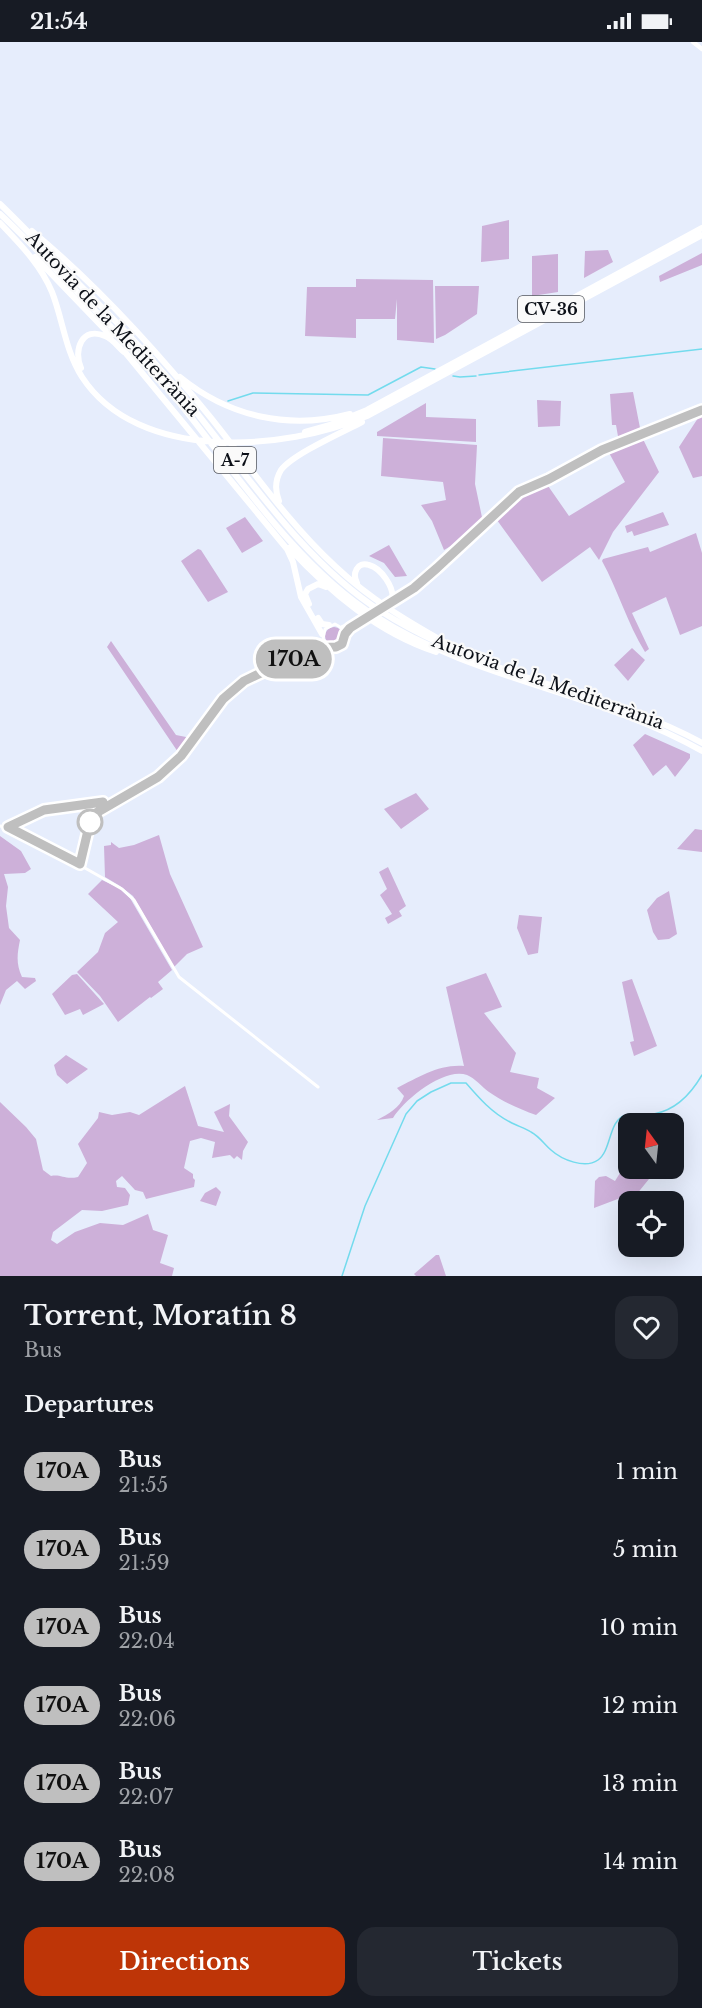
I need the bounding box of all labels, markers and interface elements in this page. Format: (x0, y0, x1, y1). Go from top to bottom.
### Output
text: 21:54 (30, 8, 88, 35)
street label: Autovia de la Mediterrània (21, 226, 205, 421)
road number: CV-36 (518, 296, 584, 322)
road number: A-7 (214, 447, 256, 473)
street label: Autovia de la Mediterrània (428, 629, 667, 734)
line badge: 170A (252, 640, 336, 678)
text: 170A (268, 646, 320, 672)
unlabelled marker (77, 809, 103, 835)
north arrow (618, 1113, 684, 1179)
map controls (618, 1113, 684, 1257)
button: locate (618, 1191, 684, 1257)
button: heart (615, 1296, 678, 1359)
text: Torrent, Moratín 8 (24, 1298, 297, 1333)
text: Bus (24, 1338, 62, 1362)
text: Departures (24, 1391, 154, 1418)
text: Bus (118, 1446, 162, 1473)
text: 170A (36, 1458, 88, 1484)
text: 1 min (616, 1458, 678, 1485)
text: 21:55 (118, 1473, 168, 1497)
text: Bus (118, 1524, 162, 1551)
text: 170A (36, 1536, 88, 1562)
text: 5 min (613, 1536, 678, 1563)
text: 21:59 (118, 1551, 170, 1575)
text: Bus (118, 1602, 162, 1629)
text: 170A (36, 1614, 88, 1640)
text: 10 min (600, 1614, 678, 1641)
text: 22:04 (118, 1629, 175, 1653)
text: Bus (118, 1680, 162, 1707)
text: 170A (36, 1692, 88, 1718)
text: 12 min (602, 1692, 678, 1719)
text: 22:06 (118, 1707, 176, 1731)
text: Bus (118, 1758, 162, 1785)
text: 170A (36, 1770, 88, 1796)
text: 13 min (602, 1770, 678, 1797)
text: 22:07 (118, 1785, 173, 1809)
text: Bus (118, 1836, 162, 1863)
text: 170A (36, 1848, 88, 1874)
text: 14 min (603, 1848, 678, 1875)
text: 22:08 (118, 1863, 175, 1887)
button: Directions (24, 1927, 345, 1996)
button: Tickets (357, 1927, 678, 1996)

